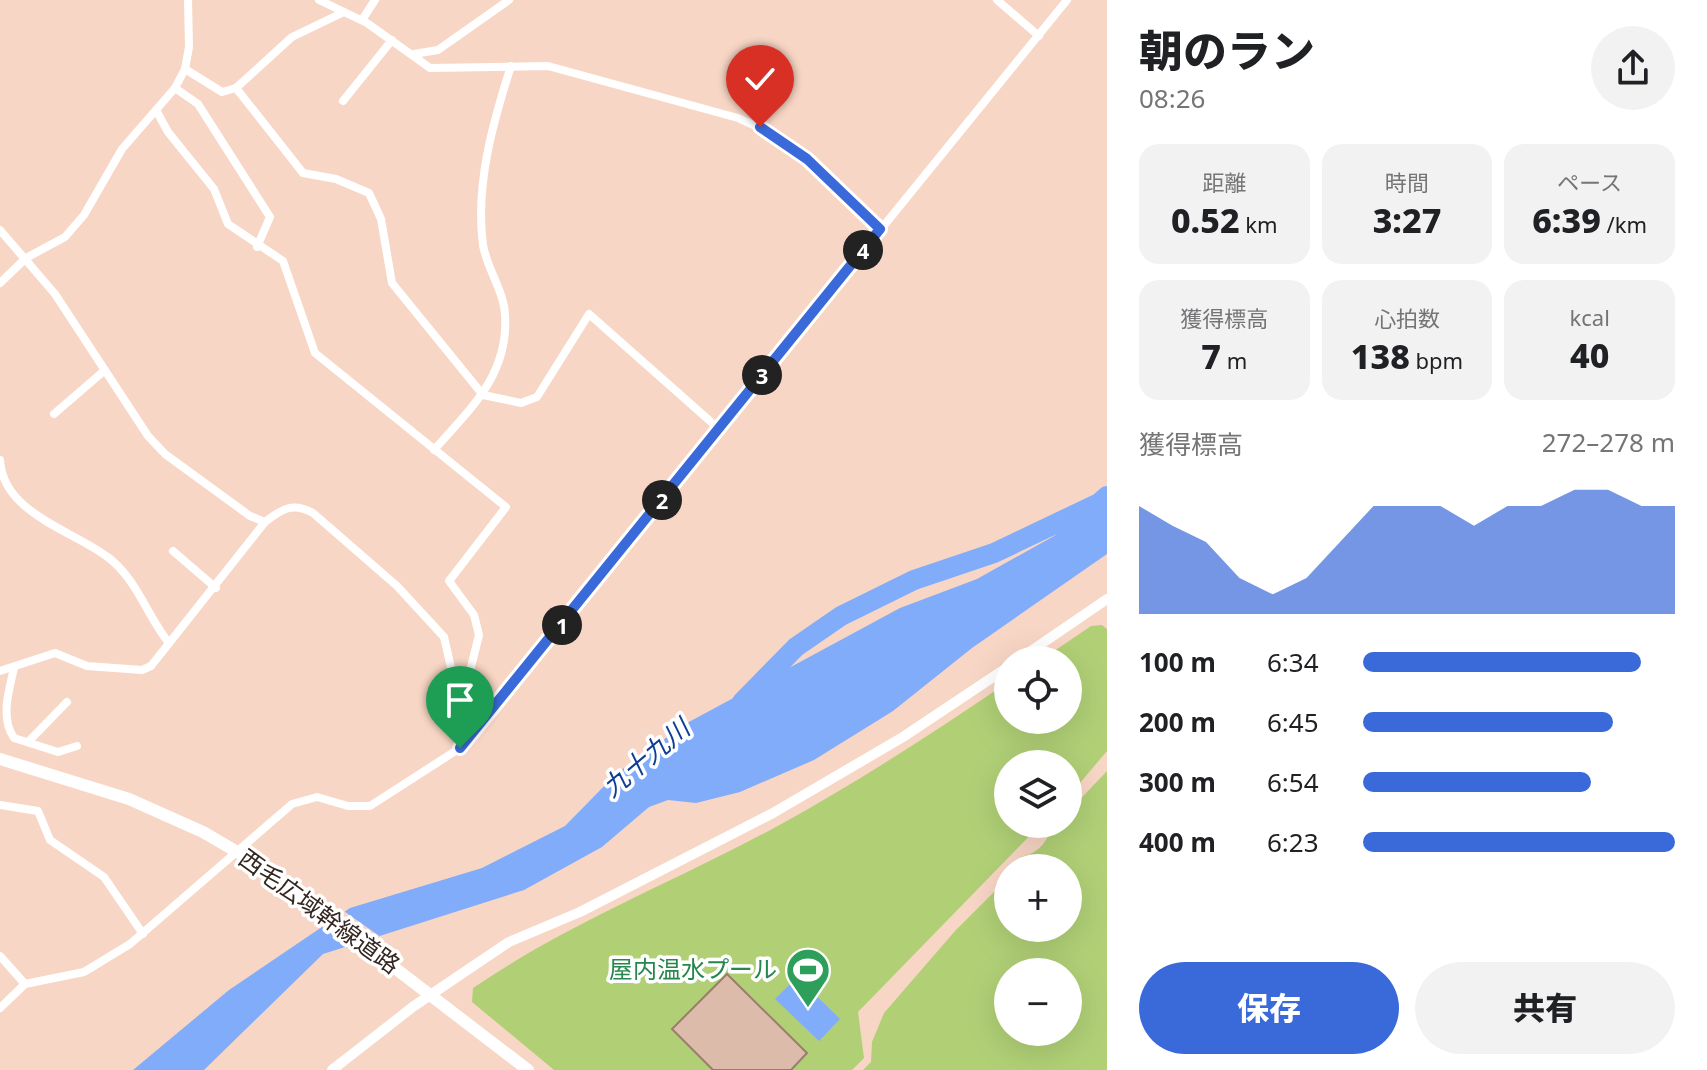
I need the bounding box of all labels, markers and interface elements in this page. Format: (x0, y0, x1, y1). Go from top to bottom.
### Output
text: 朝のラン (1139, 20, 1315, 80)
button: share (1591, 26, 1675, 110)
pin (726, 45, 794, 127)
icon: check (738, 57, 782, 101)
text: 08:26 (1139, 80, 1205, 116)
text: 距離 (1202, 167, 1246, 197)
text: 時間 (1385, 167, 1429, 197)
text: ペース (1557, 167, 1622, 197)
text: 0.52 (1171, 197, 1240, 243)
text: 3:27 (1373, 197, 1441, 243)
text: 6:39 (1532, 197, 1601, 243)
text: km (1240, 209, 1278, 239)
text: /km (1601, 209, 1647, 239)
pin: 4 (843, 230, 883, 270)
text: 4 (857, 235, 869, 265)
text: kcal (1570, 302, 1610, 332)
text: 獲得標高 (1180, 303, 1268, 333)
text: 心拍数 (1374, 303, 1440, 333)
text: 40 (1570, 332, 1609, 378)
text: 7 (1201, 333, 1221, 379)
text: 138 (1351, 333, 1410, 379)
text: m (1221, 345, 1247, 375)
text: bpm (1410, 345, 1463, 375)
pin: 3 (742, 355, 782, 395)
text: 3 (756, 360, 768, 390)
text: 272–278 m (1542, 424, 1675, 460)
text: 獲得標高 (1139, 426, 1243, 462)
pin: 2 (642, 480, 682, 520)
text: 2 (656, 485, 668, 515)
pin: 1 (542, 605, 582, 645)
text: 1 (556, 610, 568, 640)
text: 100 m (1139, 644, 1216, 680)
text: 6:34 (1267, 644, 1319, 680)
map controls (994, 646, 1082, 1046)
button: locate (994, 646, 1082, 734)
pin (426, 666, 494, 748)
icon: arrive (438, 678, 482, 722)
text: 200 m (1139, 704, 1216, 740)
text: 6:45 (1267, 704, 1319, 740)
water label: 九十九川 (594, 708, 699, 804)
button: layers (994, 750, 1082, 838)
text: 300 m (1139, 764, 1216, 800)
text: 6:54 (1267, 764, 1319, 800)
text: 400 m (1139, 824, 1216, 860)
text: 6:23 (1267, 824, 1319, 860)
street label: 西毛広域幹線道路 (233, 841, 407, 981)
button: + (994, 854, 1082, 942)
sports icon: 屋内温水プール (784, 946, 832, 1009)
place label: 屋内温水プール (609, 952, 777, 985)
button: − (994, 958, 1082, 1046)
button: 保存 (1139, 962, 1399, 1054)
button: 共有 (1415, 962, 1675, 1054)

